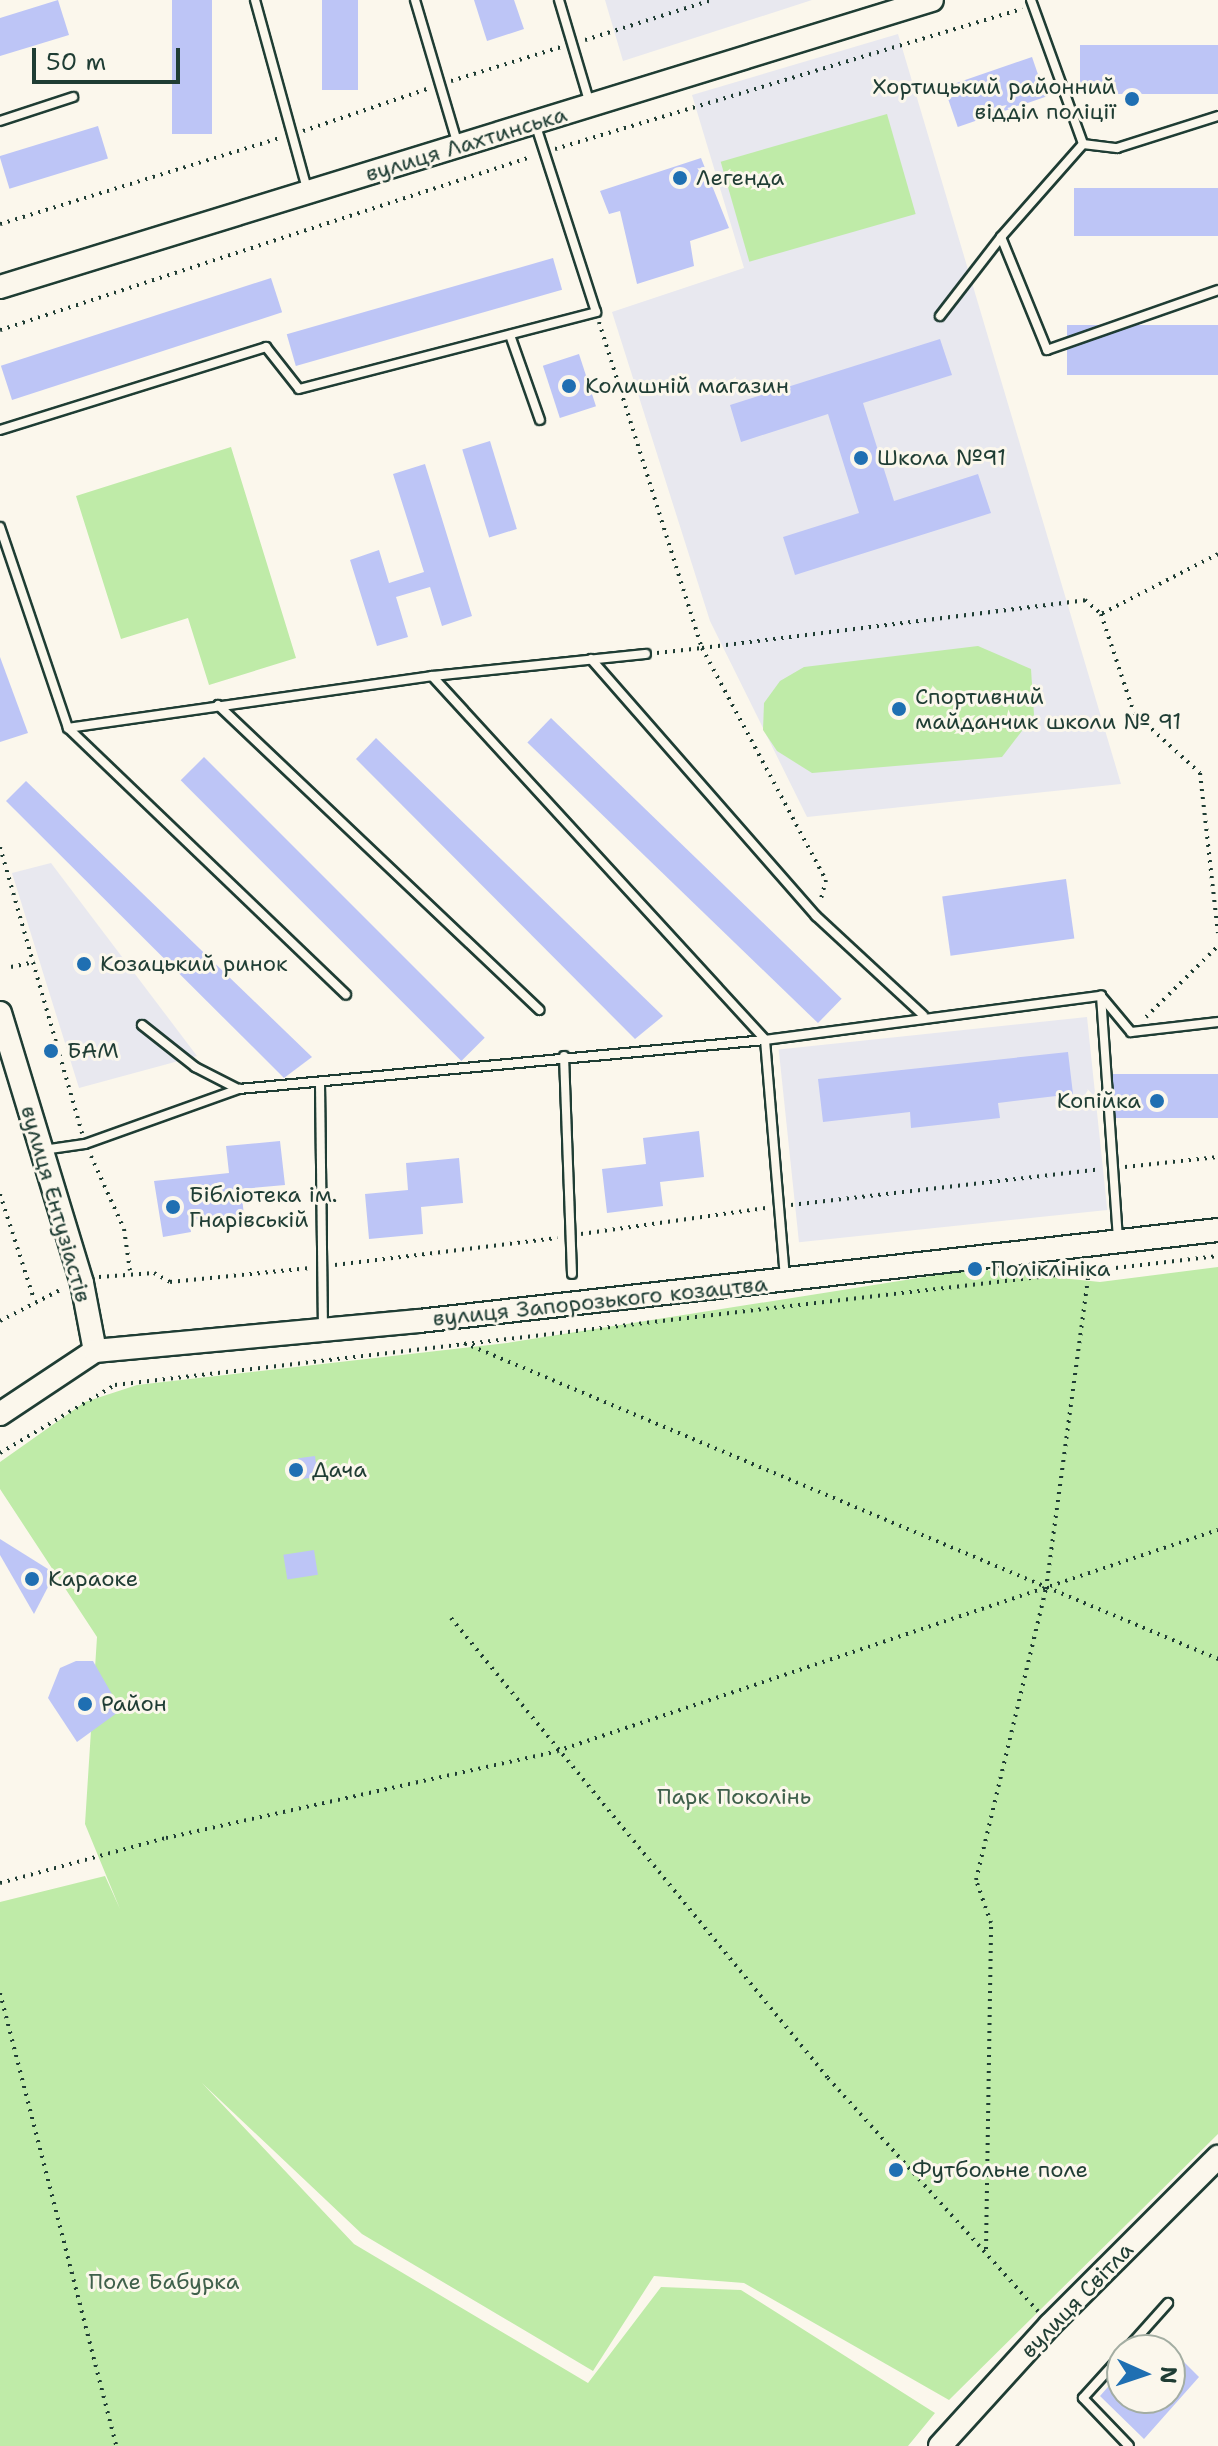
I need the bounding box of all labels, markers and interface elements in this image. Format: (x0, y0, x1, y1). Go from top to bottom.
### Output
scale bar (36, 32, 184, 82)
text: 50 m (46, 46, 106, 78)
place label: Хортицький районний відділ поліції (873, 73, 1116, 124)
marker: Хортицький районний відділ поліції (1123, 90, 1141, 108)
street label: вулиця Лахтинська (362, 101, 570, 187)
place label: Легенда (696, 165, 784, 191)
marker: Легенда (671, 169, 689, 187)
place label: Колишній магазин (585, 373, 789, 399)
marker: Колишній магазин (560, 377, 578, 395)
place label: Школа №91 (877, 445, 1006, 471)
marker: Школа №91 (852, 449, 870, 467)
place label: Спортивний майданчик школи № 91 (915, 683, 1182, 734)
marker: Спортивний майданчик школи № 91 (890, 700, 908, 718)
place label: Козацький ринок (100, 951, 288, 977)
marker: Козацький ринок (75, 955, 93, 973)
place label: БАМ (67, 1038, 119, 1064)
marker: БАМ (42, 1042, 60, 1060)
place label: Копійка (1057, 1088, 1141, 1114)
marker: Копійка (1148, 1092, 1166, 1110)
street label: вулиця Ентузіастів (15, 1103, 97, 1305)
place label: Бібліотека ім. Гнарівській (189, 1181, 337, 1232)
marker: Бібліотека ім. Гнарівській (164, 1198, 182, 1216)
place label: Поліклініка (991, 1256, 1110, 1282)
marker: Поліклініка (966, 1260, 984, 1278)
street label: вулиця Запорозького козацтва (431, 1270, 769, 1332)
place label: Дача (312, 1457, 367, 1483)
marker: Дача (287, 1461, 305, 1479)
place label: Караоке (48, 1566, 138, 1592)
marker: Караоке (23, 1570, 41, 1588)
place label: Район (101, 1691, 167, 1717)
marker: Район (76, 1695, 94, 1713)
park label: Парк Поколінь (657, 1784, 811, 1810)
place label: Футбольне поле (912, 2157, 1088, 2183)
marker: Футбольне поле (887, 2161, 905, 2179)
street label: вулиця Світла (1015, 2237, 1139, 2363)
park label: Поле Бабурка (89, 2269, 239, 2295)
north arrow (1106, 2334, 1186, 2414)
text: N (1154, 2366, 1183, 2385)

